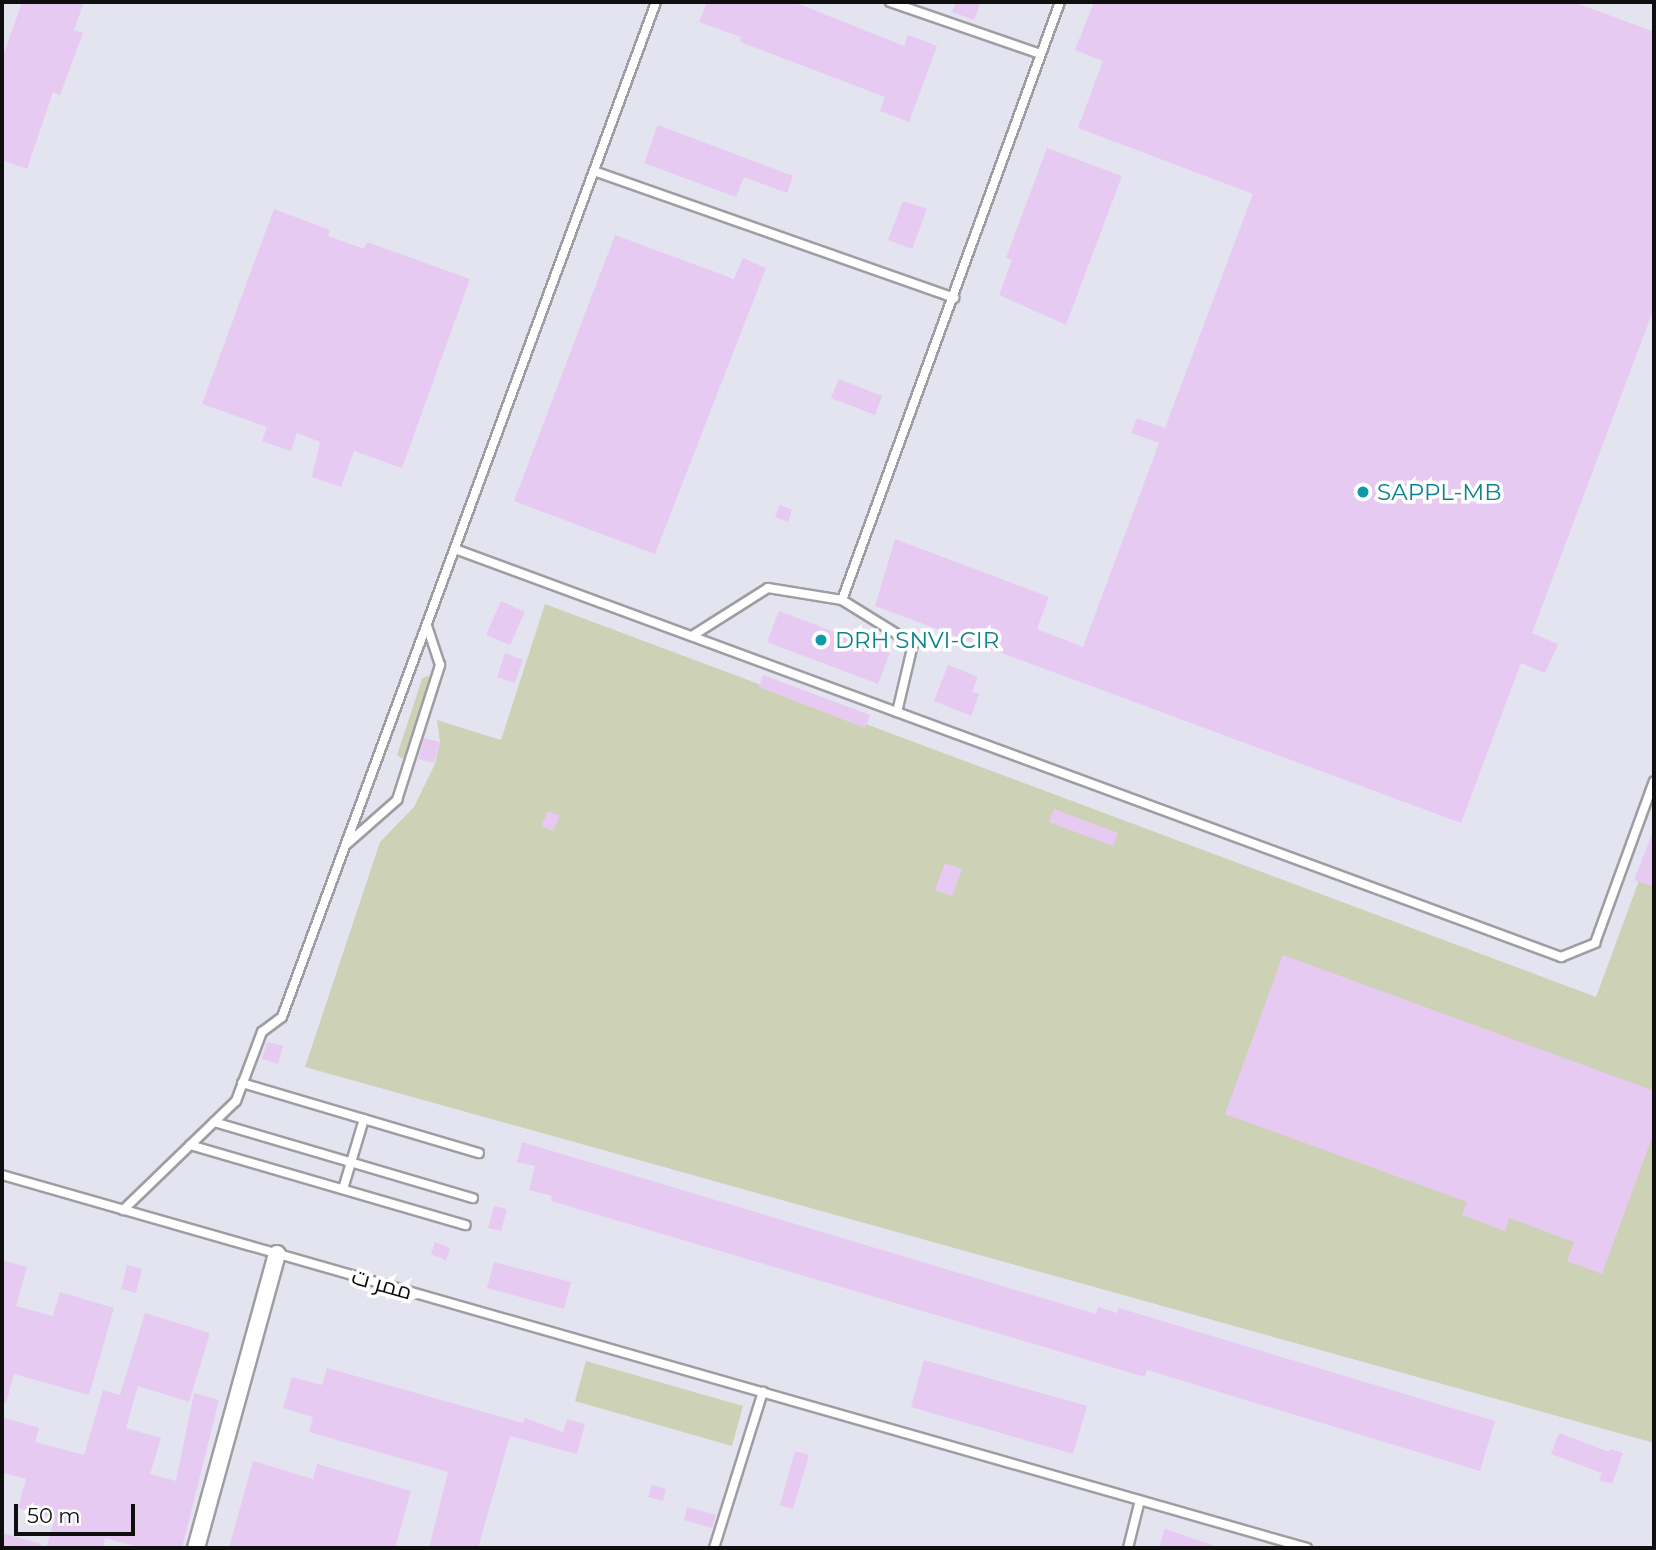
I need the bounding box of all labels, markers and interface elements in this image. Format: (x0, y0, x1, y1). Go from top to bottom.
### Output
place label: SAPPL-MB (1377, 478, 1502, 506)
marker: SAPPL-MB (1355, 484, 1371, 500)
place label: DRH SNVI-CIR (835, 626, 999, 654)
marker: DRH SNVI-CIR (813, 632, 829, 648)
street label: ممر ت (349, 1262, 415, 1306)
scale bar (18, 1490, 138, 1534)
text: 50 m (27, 1503, 81, 1528)

